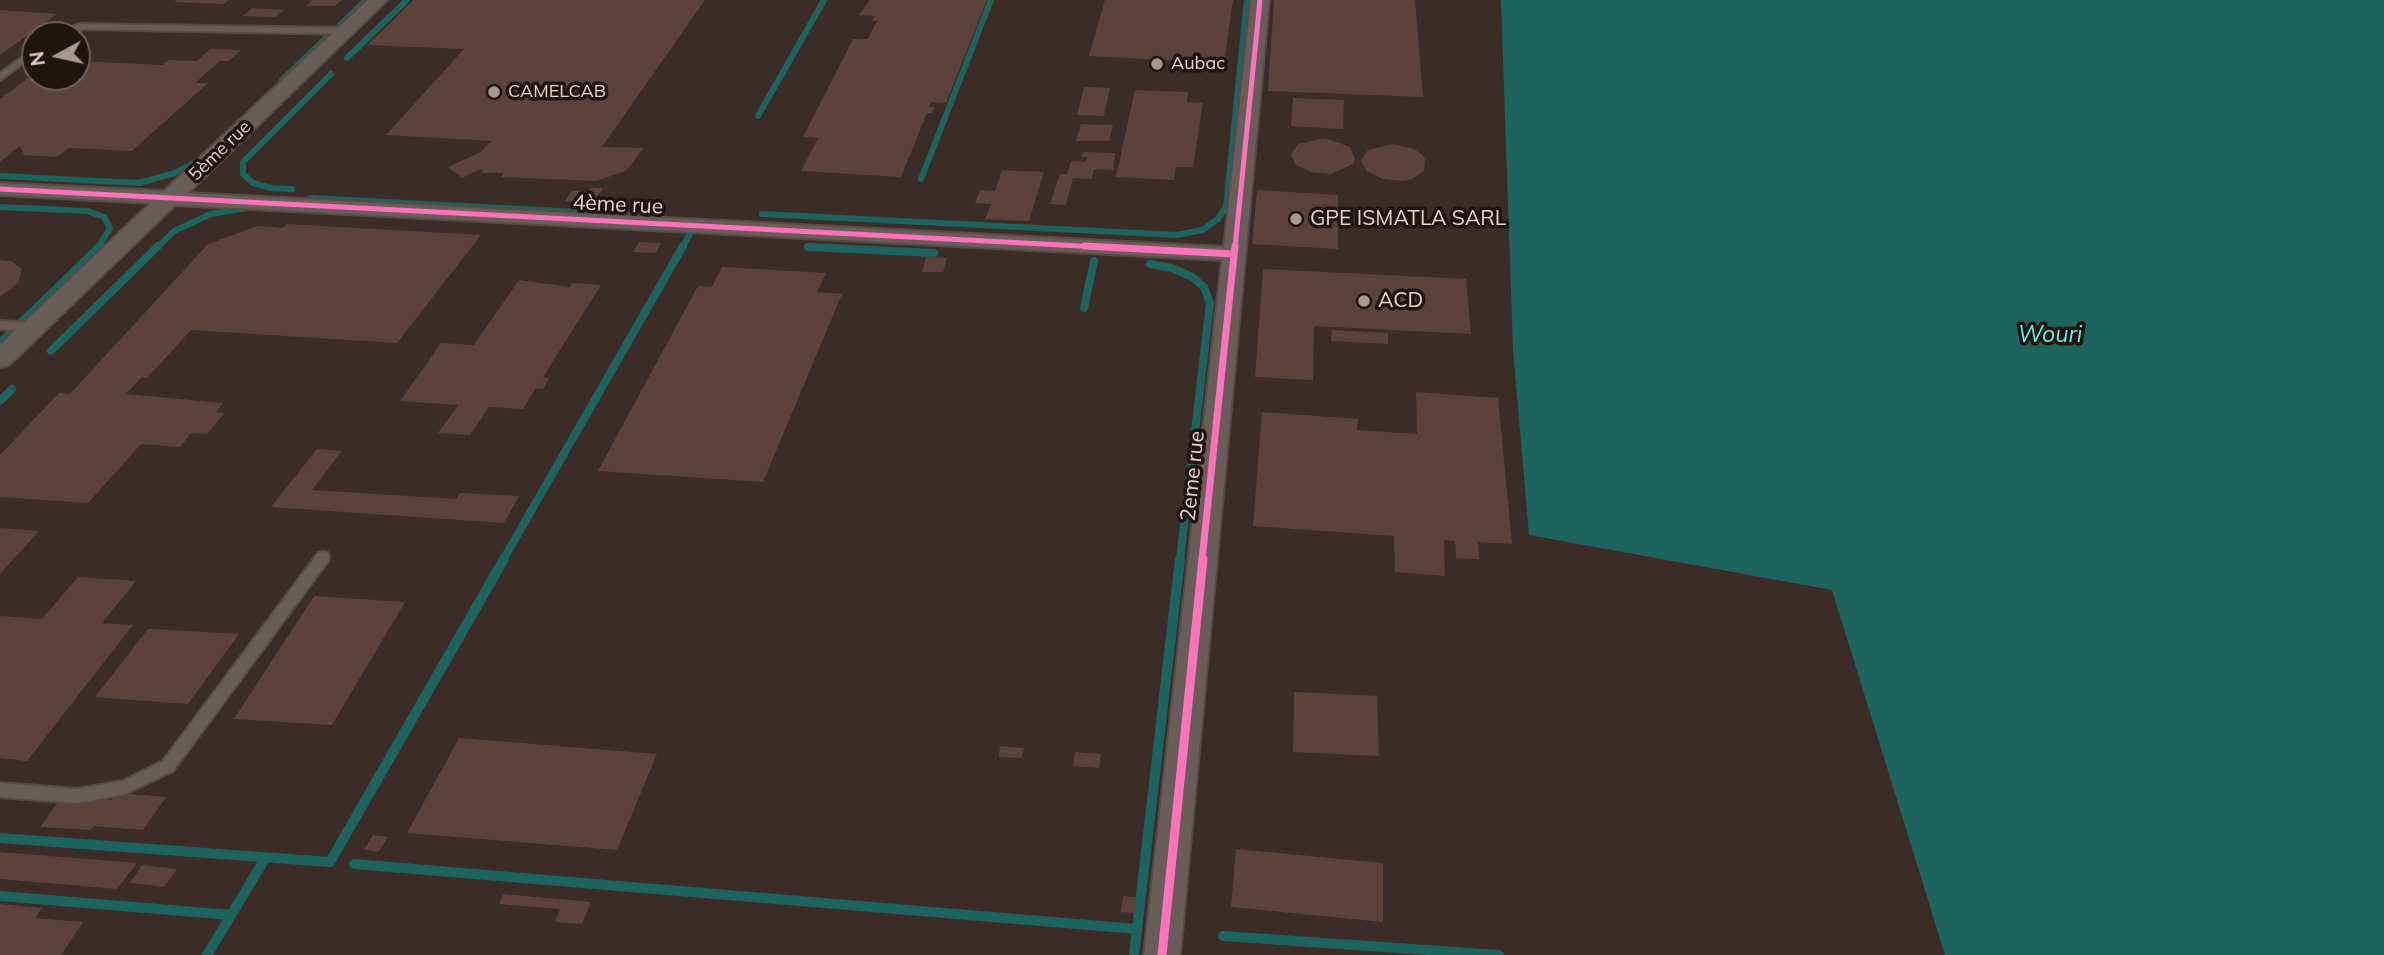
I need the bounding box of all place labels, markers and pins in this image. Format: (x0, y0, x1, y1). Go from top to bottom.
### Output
place label: Aubac (1171, 53, 1225, 75)
marker: Aubac (1149, 56, 1165, 72)
place label: CAMELCAB (508, 81, 606, 103)
marker: CAMELCAB (486, 84, 502, 100)
place label: GPE ISMATLA SARL (1310, 206, 1506, 232)
marker: GPE ISMATLA SARL (1288, 211, 1304, 227)
place label: ACD (1378, 288, 1423, 314)
marker: ACD (1356, 293, 1372, 309)

